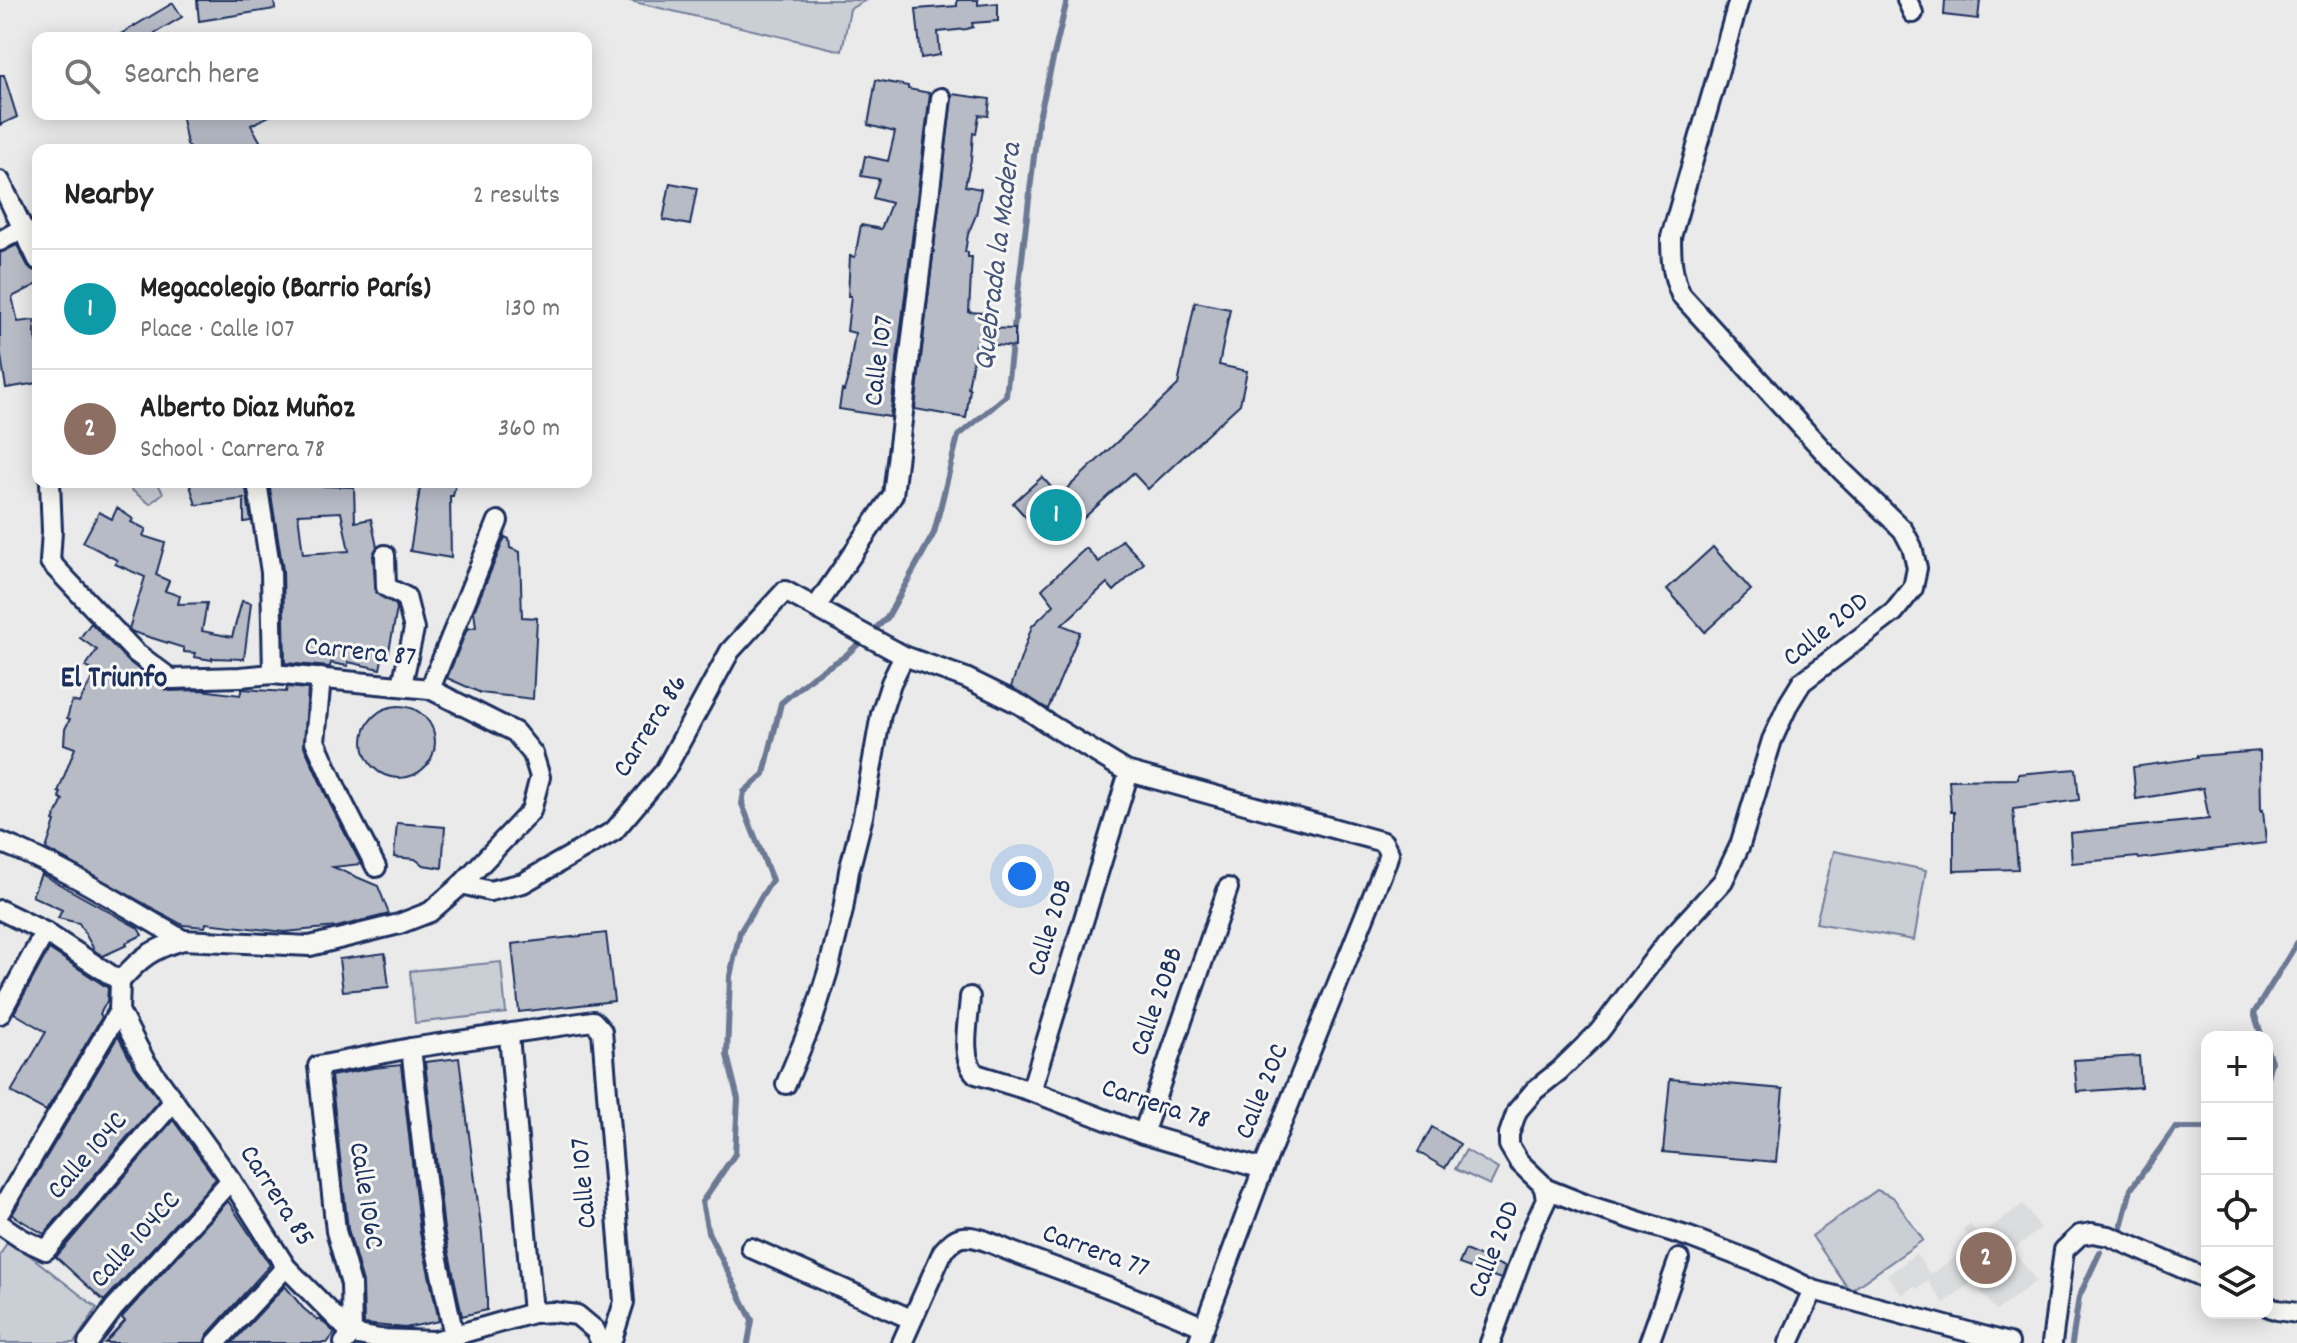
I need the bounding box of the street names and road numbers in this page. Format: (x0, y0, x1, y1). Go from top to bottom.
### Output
street label: Calle 107 (856, 313, 906, 409)
street label: Calle 20D (1775, 584, 1879, 678)
street label: Carrera 87 (302, 628, 418, 680)
street label: Carrera 86 (605, 668, 699, 786)
street label: Calle 20B (1018, 874, 1086, 982)
street label: Calle 20BB (1122, 942, 1196, 1062)
street label: Calle 20C (1227, 1038, 1301, 1146)
street label: Carrera 78 (1096, 1070, 1214, 1142)
street label: Calle 104C (39, 1104, 139, 1210)
street label: Calle 107 (562, 1136, 610, 1230)
street label: Carrera 85 (227, 1138, 323, 1256)
street label: Calle 106C (336, 1140, 392, 1253)
street label: Calle 104CC (82, 1183, 192, 1299)
street label: Calle 20D (1459, 1196, 1533, 1304)
street label: Carrera 77 (1036, 1215, 1154, 1291)

